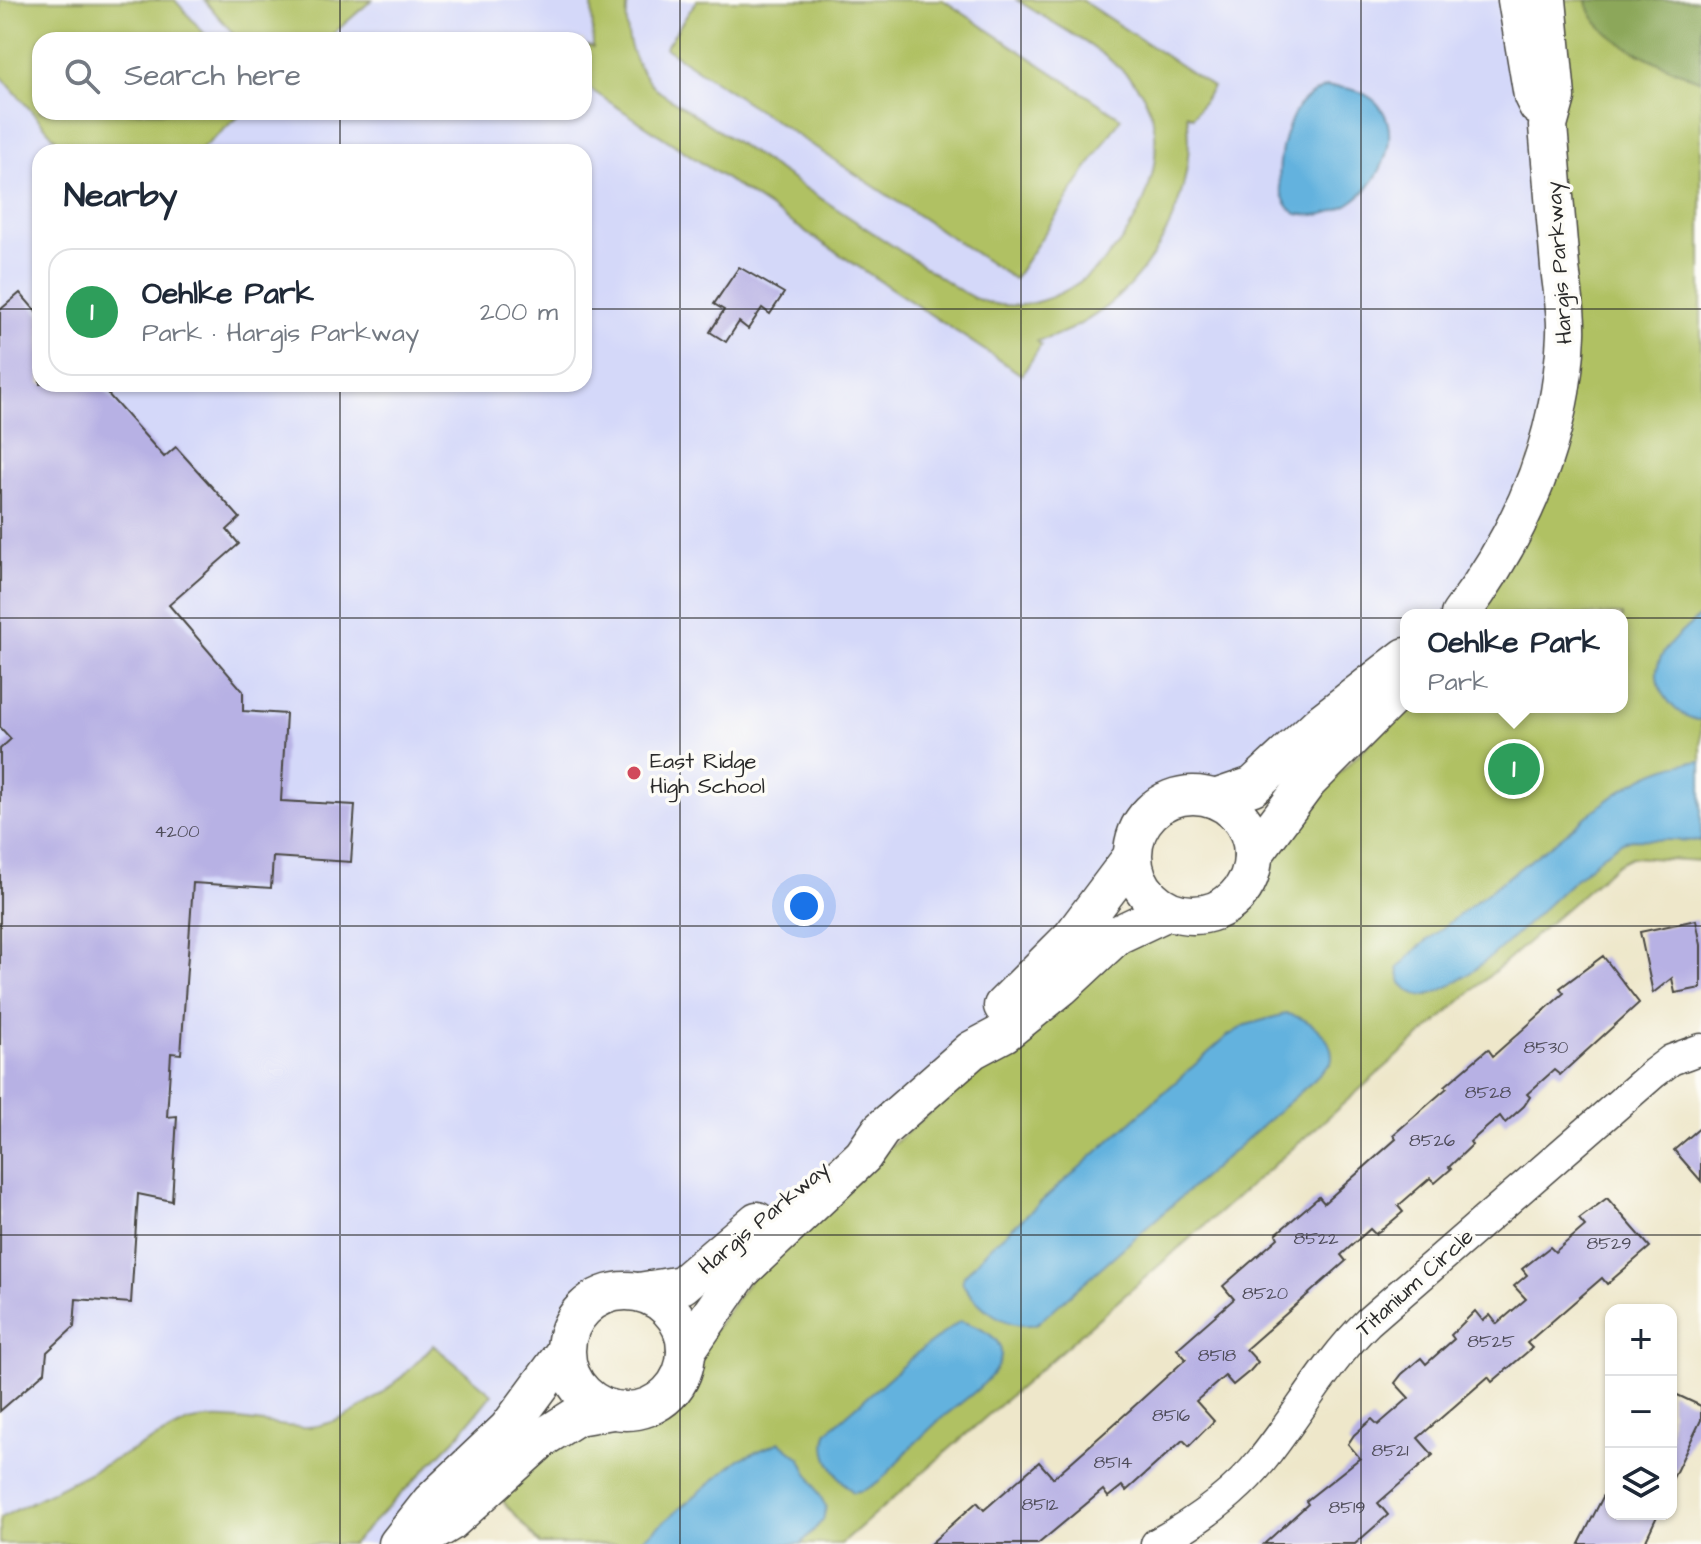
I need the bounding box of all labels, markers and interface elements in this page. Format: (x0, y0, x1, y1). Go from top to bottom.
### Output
search box (32, 32, 592, 120)
icon: search (60, 54, 104, 98)
text: Search here (124, 55, 301, 97)
text: Nearby (64, 172, 178, 220)
street label: Hargis Parkway (1538, 180, 1582, 345)
text: Oehlke Park (142, 273, 314, 315)
text: 1 (90, 294, 94, 330)
text: 200 m (480, 294, 558, 330)
text: Park · Hargis Parkway (142, 315, 419, 351)
popup (1400, 609, 1628, 713)
text: Oehlke Park (1428, 622, 1600, 664)
text: Park (1428, 664, 1488, 700)
pin: 1 (1488, 739, 1540, 799)
place label: East Ridge High School (650, 746, 765, 803)
marker: East Ridge High School (625, 764, 643, 782)
house number: 4200 (154, 819, 200, 844)
your location (784, 886, 824, 926)
house number: 8530 (1524, 1035, 1568, 1060)
house number: 8528 (1465, 1080, 1512, 1105)
house number: 8526 (1409, 1128, 1455, 1153)
street label: Hargis Parkway (692, 1154, 837, 1283)
street label: Titanium Circle (1349, 1222, 1481, 1344)
house number: 8522 (1293, 1226, 1339, 1251)
house number: 8529 (1587, 1231, 1631, 1256)
house number: 8520 (1242, 1281, 1288, 1306)
map controls (1605, 1304, 1677, 1520)
button: + (1605, 1304, 1677, 1376)
house number: 8525 (1467, 1329, 1515, 1354)
house number: 8518 (1198, 1343, 1237, 1368)
button: − (1605, 1376, 1677, 1448)
house number: 8516 (1152, 1403, 1190, 1428)
house number: 8521 (1371, 1438, 1409, 1463)
button: layers (1605, 1448, 1677, 1520)
house number: 8514 (1094, 1450, 1132, 1475)
house number: 8512 (1021, 1492, 1059, 1517)
house number: 8519 (1329, 1495, 1365, 1520)

